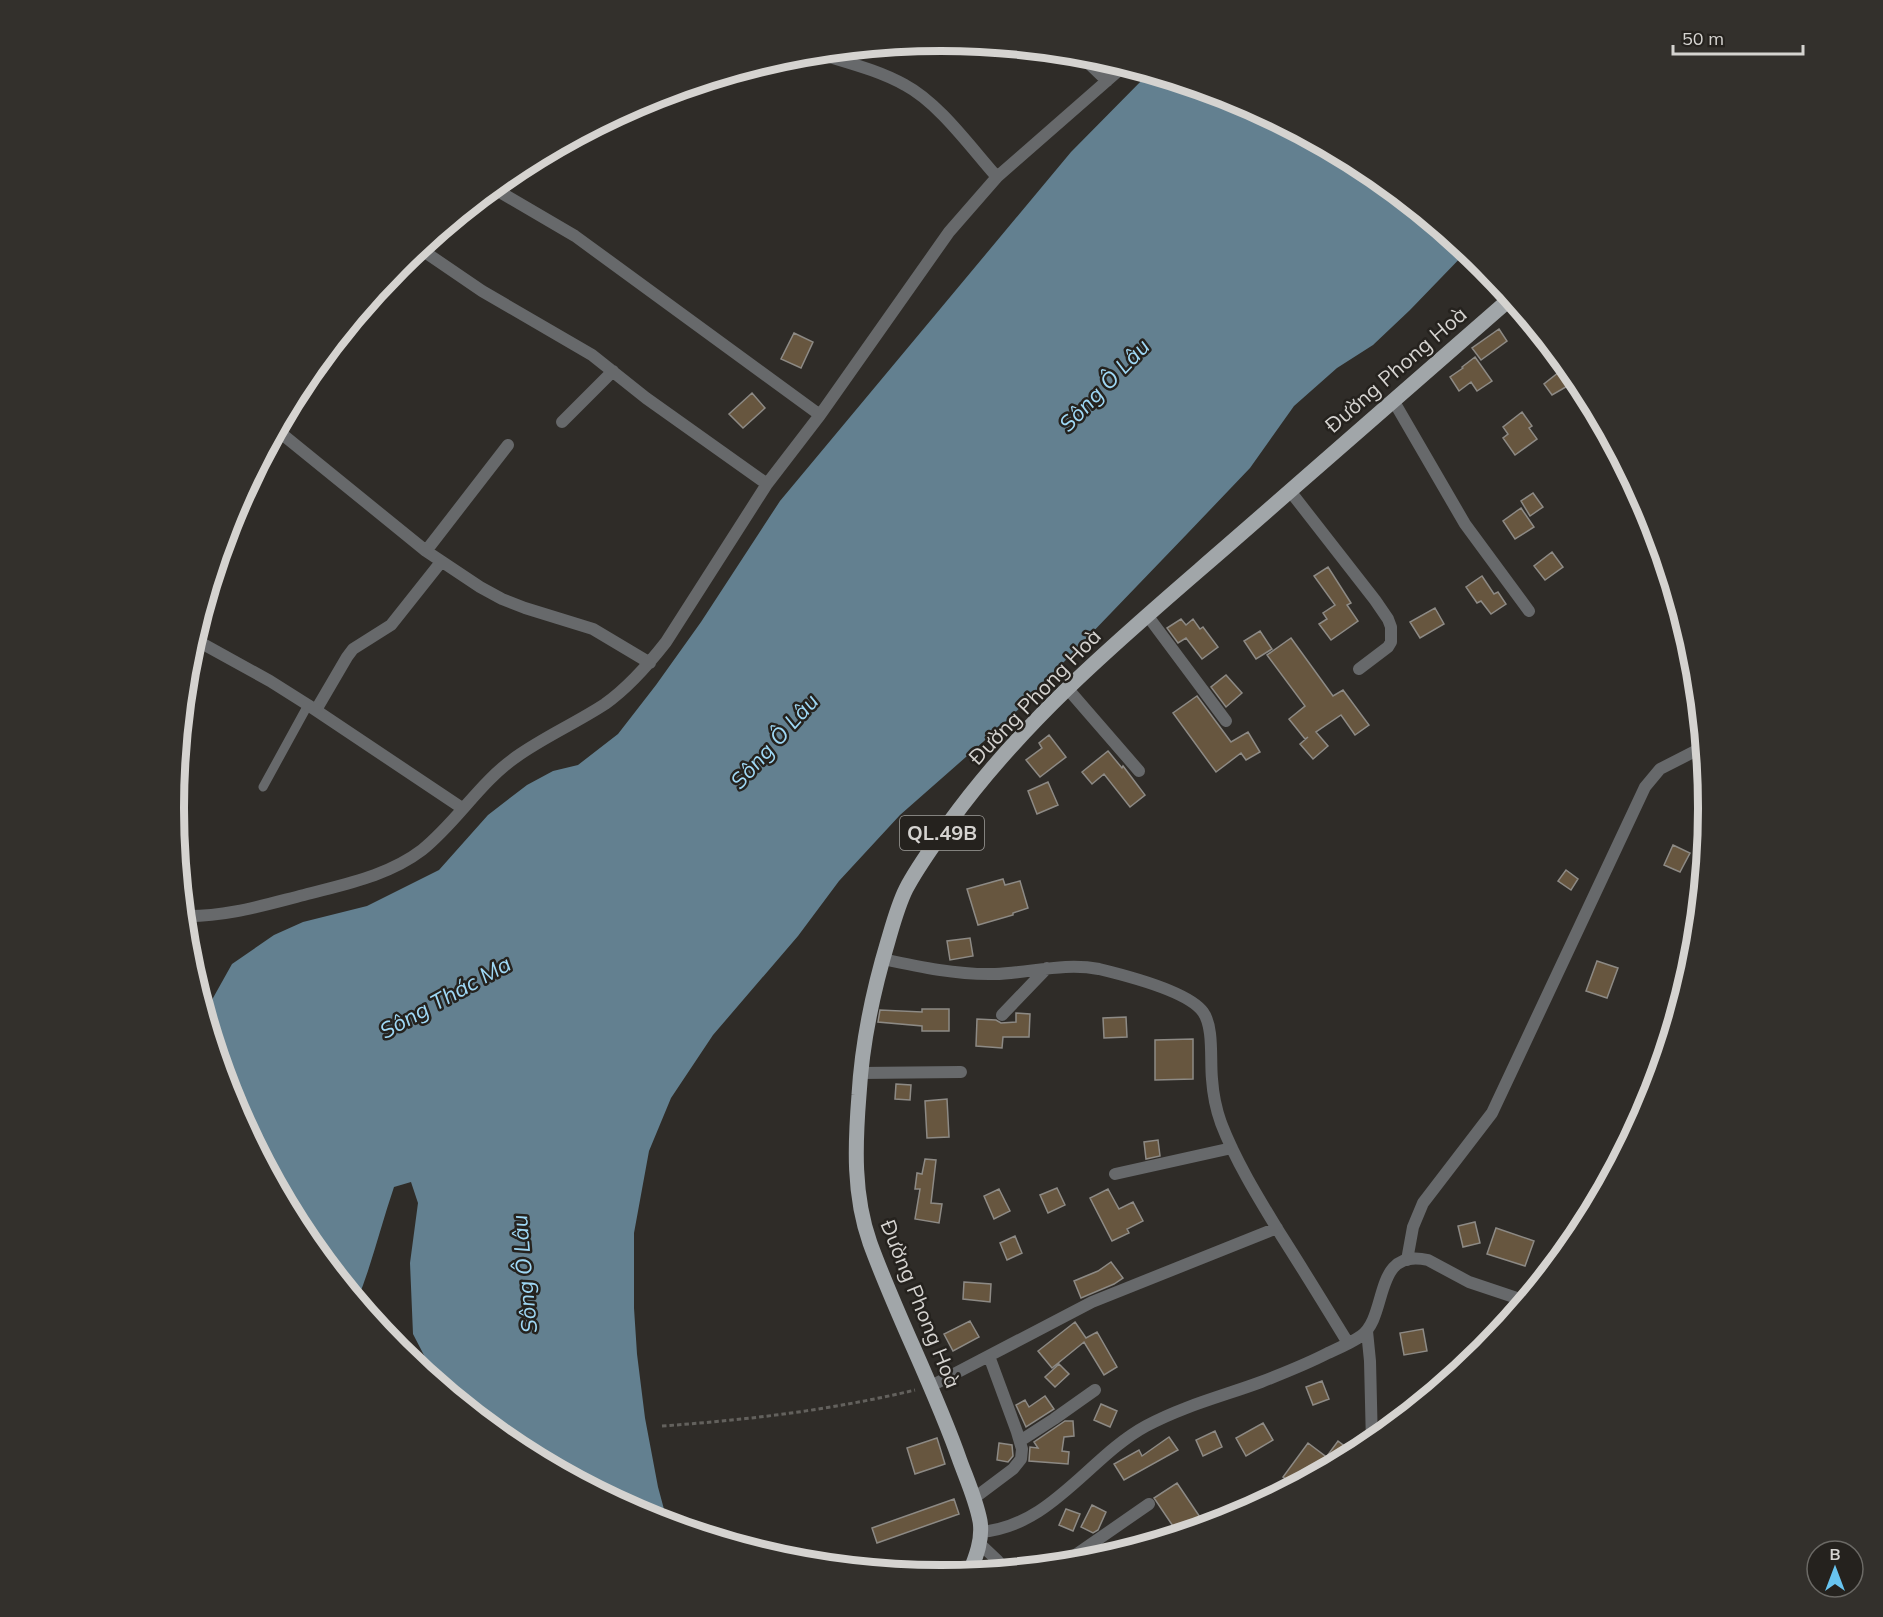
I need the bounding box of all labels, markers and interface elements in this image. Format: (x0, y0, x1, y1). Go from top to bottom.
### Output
scale bar (1673, 18, 1804, 56)
text: 50 m (1682, 27, 1724, 50)
street label: Đường Phong Hoà (1319, 301, 1472, 438)
water label: Sông Ô Lâu (1053, 333, 1155, 437)
street label: Đường Phong Hoà (963, 623, 1106, 770)
water label: Sông Ô Lâu (724, 687, 824, 795)
road number: QL.49B (900, 816, 984, 850)
water label: Sông Thác Ma (374, 949, 516, 1045)
water label: Sông Ô Lâu (505, 1214, 543, 1334)
street label: Đường Phong Hoà (875, 1216, 967, 1392)
north arrow (1805, 1539, 1865, 1599)
text: B (1829, 1544, 1841, 1564)

